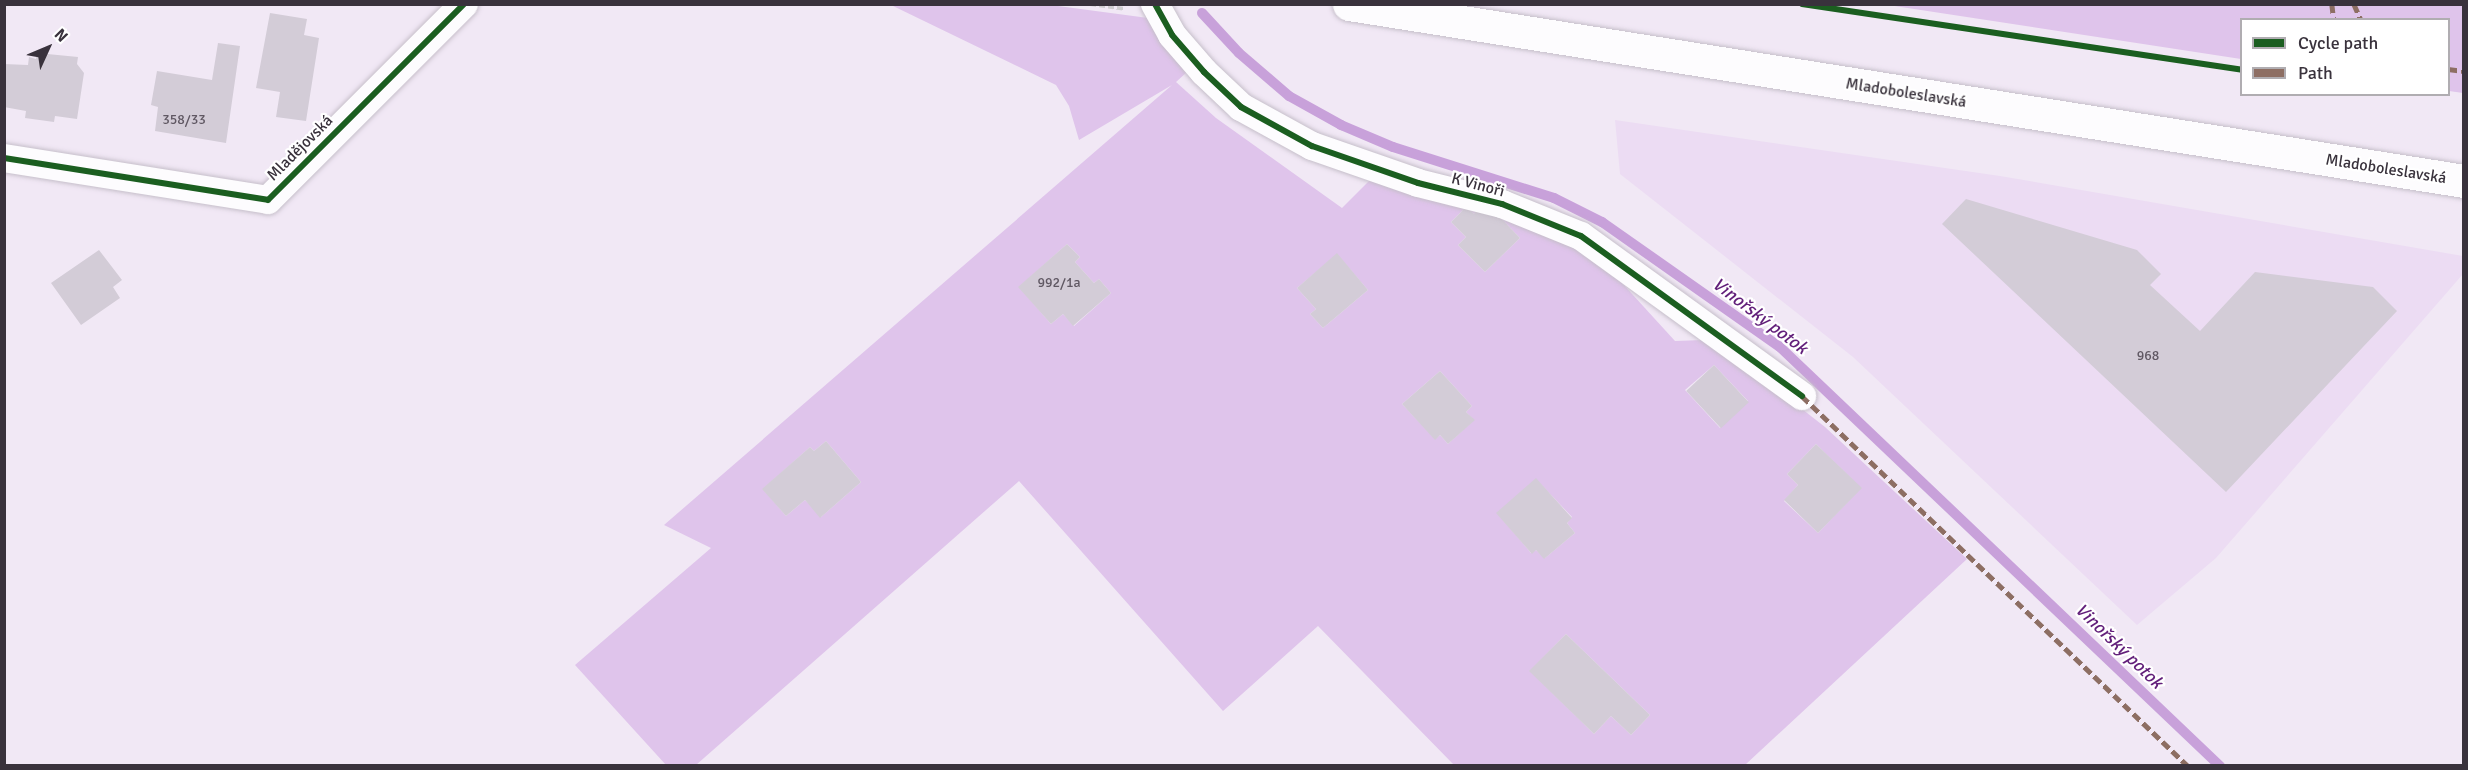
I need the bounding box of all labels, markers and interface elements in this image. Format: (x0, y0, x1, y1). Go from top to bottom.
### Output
north arrow (18, 18, 78, 78)
legend (2240, 18, 2450, 96)
text: N (50, 25, 72, 46)
text: Cycle path (2298, 32, 2378, 54)
text: Path (2298, 62, 2333, 84)
street label: Mladoboleslavská (1844, 74, 1968, 112)
street label: Mladějovská (263, 111, 337, 185)
house number: 358/33 (162, 112, 206, 128)
street label: Mladoboleslavská (2324, 150, 2448, 188)
street label: K Vinoři (1449, 169, 1507, 201)
water label: Vinořský potok (1708, 273, 1812, 359)
house number: 992/1a (1037, 275, 1081, 291)
house number: 968 (2137, 348, 2159, 364)
water label: Vinořský potok (2071, 599, 2167, 693)

